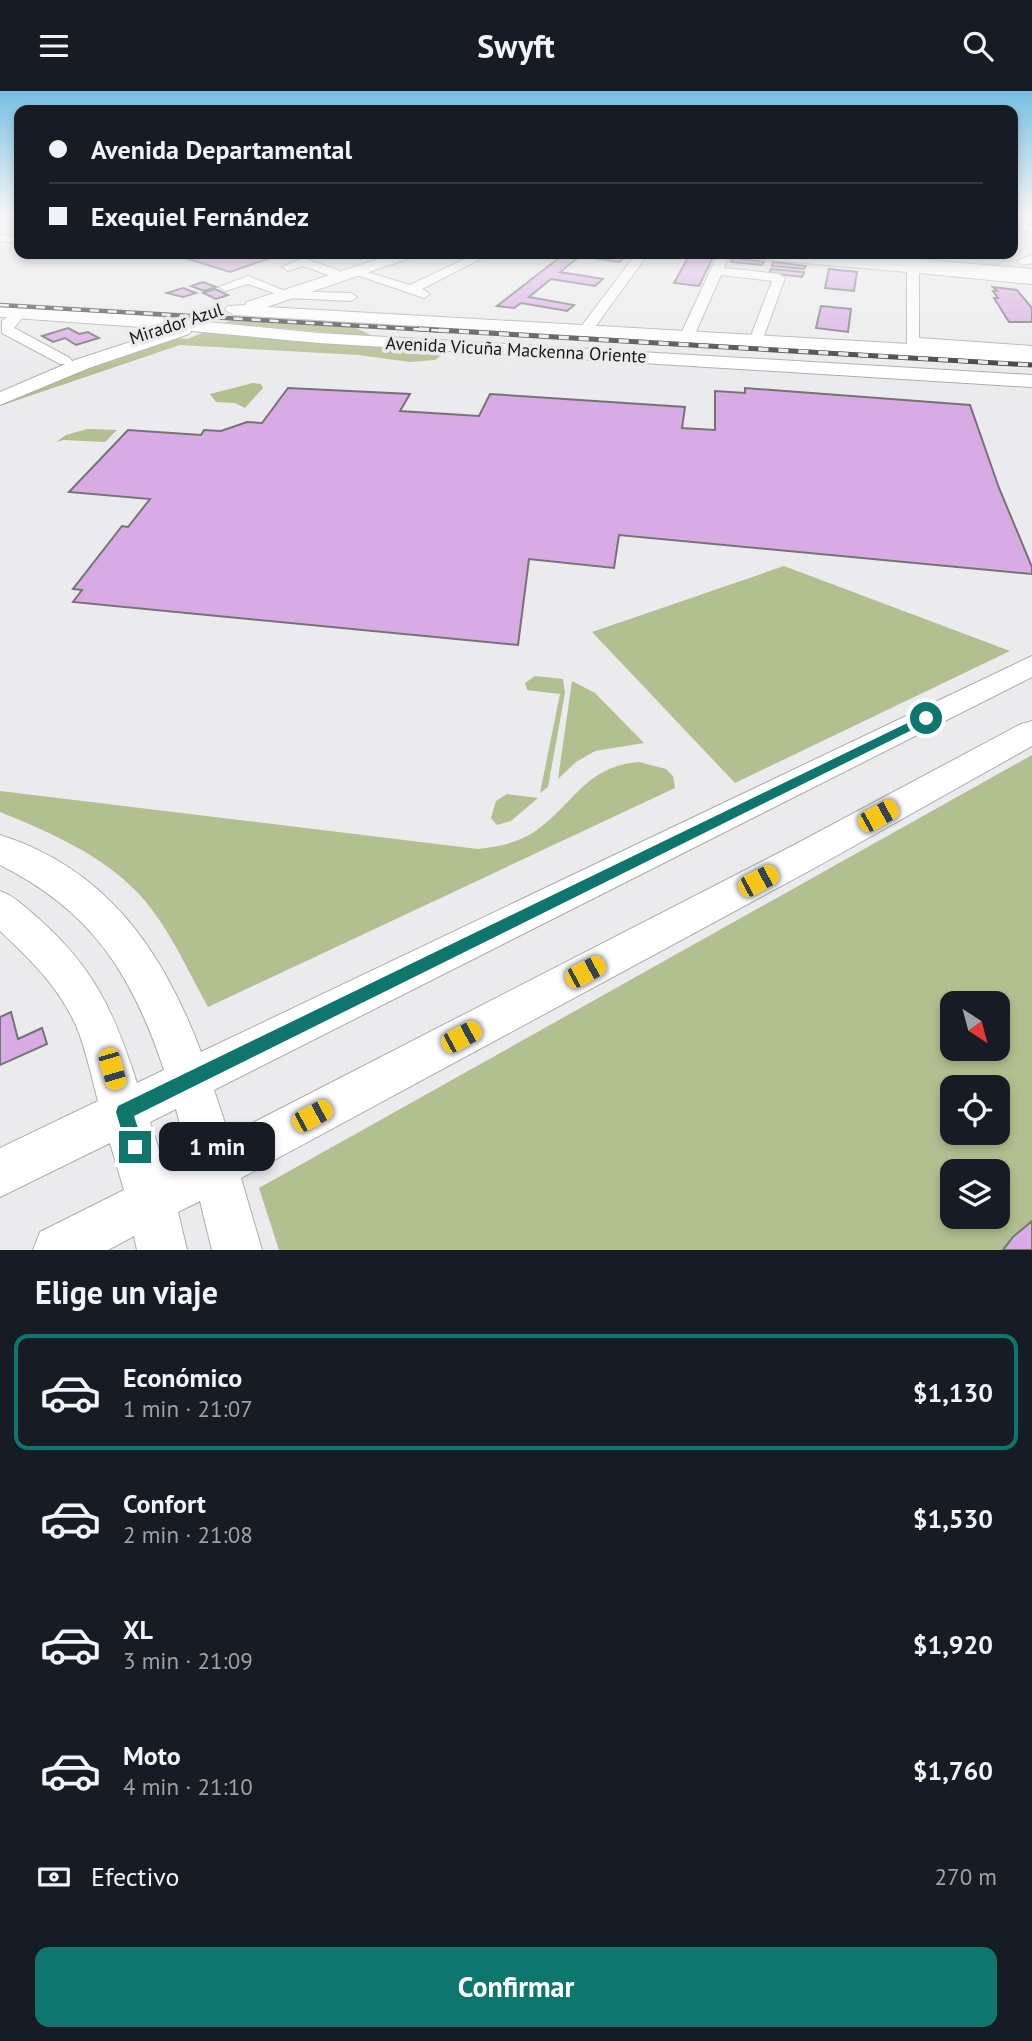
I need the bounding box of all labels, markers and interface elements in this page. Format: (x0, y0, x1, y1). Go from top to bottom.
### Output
text: Swyft (477, 25, 555, 67)
icon: menu (35, 27, 73, 65)
icon: search (959, 27, 997, 65)
text: Avenida Departamental (91, 133, 352, 166)
text: Exequiel Fernández (91, 200, 309, 233)
street label: Mirador Azul (126, 297, 226, 349)
street label: Avenida Vicuña Mackenna Oriente (385, 331, 647, 368)
route start (910, 702, 942, 734)
car (855, 797, 902, 835)
car (735, 862, 782, 900)
car (562, 953, 609, 991)
north arrow (940, 991, 1010, 1061)
map controls (940, 991, 1010, 1229)
car (438, 1018, 485, 1056)
car (97, 1046, 128, 1092)
button: locate (940, 1075, 1010, 1145)
car (289, 1097, 336, 1135)
callout: 1 min (160, 1123, 275, 1171)
route end (119, 1131, 151, 1163)
text: 1 min (189, 1132, 245, 1161)
button: layers (940, 1159, 1010, 1229)
text: Elige un viaje (35, 1271, 218, 1313)
icon: car (39, 1361, 102, 1424)
text: Económico (123, 1361, 242, 1394)
text: $1,130 (913, 1376, 993, 1409)
text: 1 min · 21:07 (123, 1394, 253, 1423)
icon: car (39, 1487, 102, 1550)
text: Confort (123, 1487, 206, 1520)
text: $1,530 (913, 1502, 993, 1535)
text: 2 min · 21:08 (123, 1520, 253, 1549)
icon: car (39, 1613, 102, 1676)
text: XL (123, 1613, 153, 1646)
text: $1,920 (913, 1628, 993, 1661)
text: 3 min · 21:09 (123, 1646, 253, 1675)
icon: car (39, 1739, 102, 1802)
text: Moto (123, 1739, 181, 1772)
text: $1,760 (913, 1754, 993, 1787)
text: 4 min · 21:10 (123, 1772, 253, 1801)
icon: cash (35, 1858, 73, 1896)
text: Efectivo (91, 1860, 180, 1893)
text: 270 m (935, 1862, 997, 1891)
button: Confirmar (35, 1947, 997, 2027)

